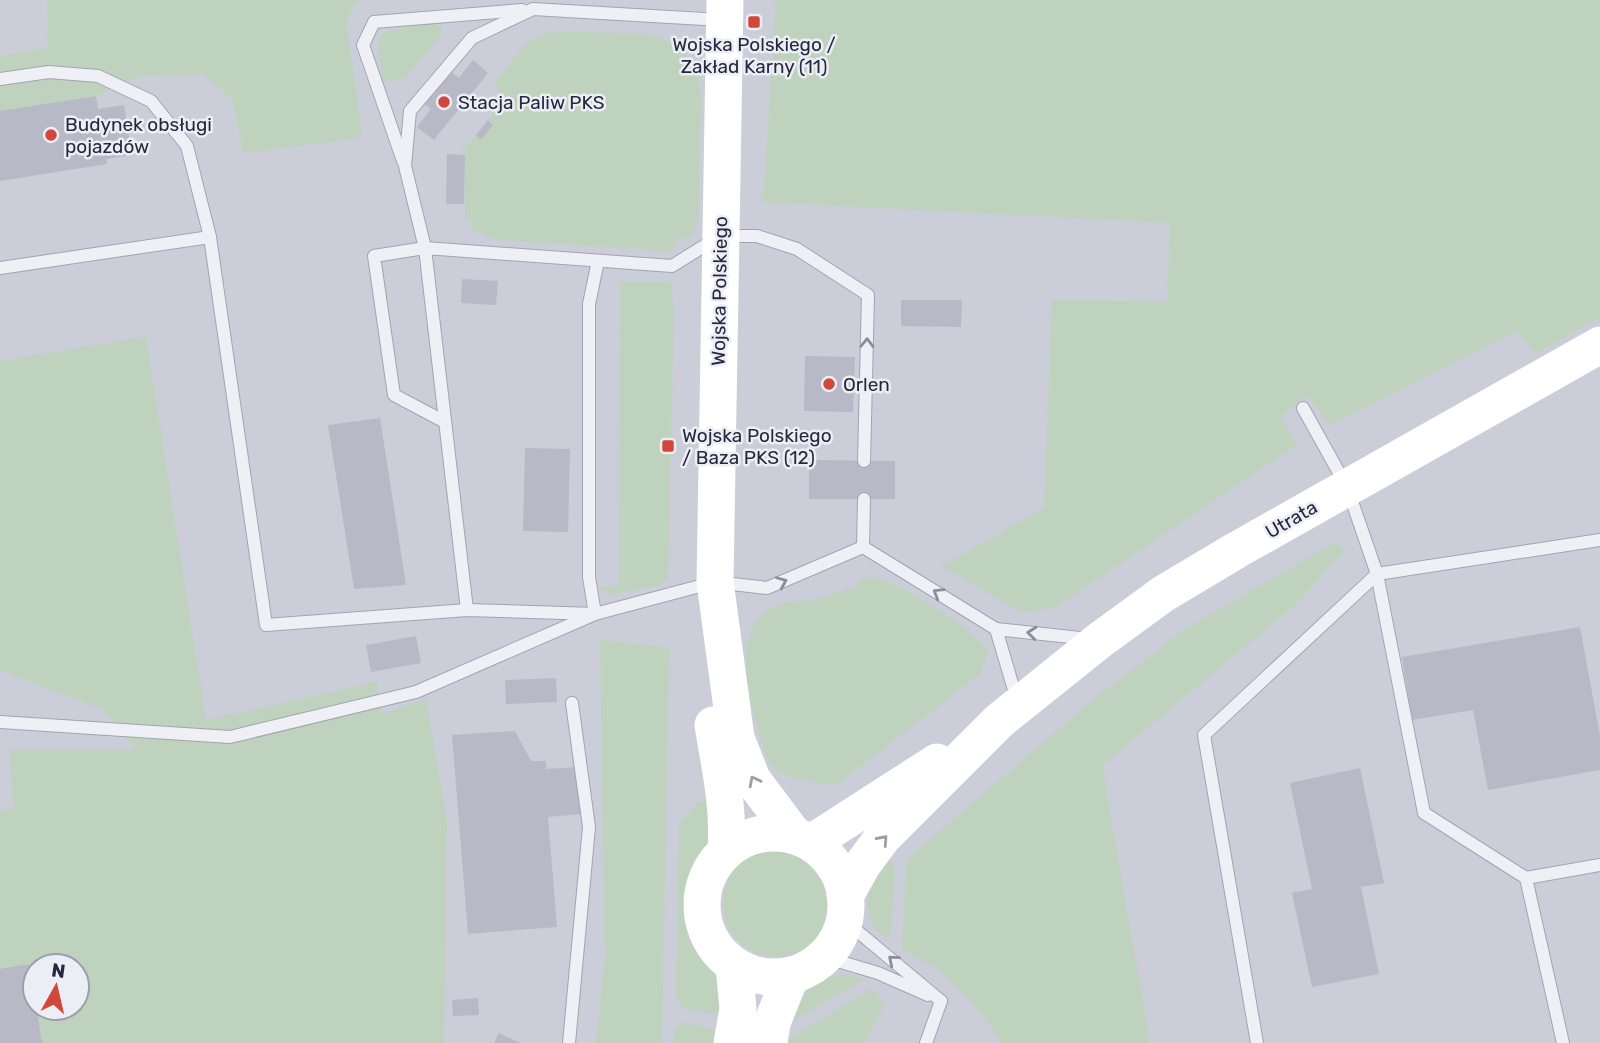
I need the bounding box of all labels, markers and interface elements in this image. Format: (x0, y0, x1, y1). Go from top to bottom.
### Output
marker: Wojska Polskiego / Zakład Karny (11) (746, 14, 762, 30)
place label: Wojska Polskiego / Zakład Karny (11) (672, 33, 836, 78)
place label: Stacja Paliw PKS (458, 91, 605, 114)
marker: Stacja Paliw PKS (436, 94, 452, 110)
place label: Budynek obsługi pojazdów (65, 113, 212, 158)
marker: Budynek obsługi pojazdów (43, 127, 59, 143)
street label: Wojska Polskiego (707, 216, 732, 366)
one-way arrow (859, 338, 875, 348)
place label: Orlen (843, 373, 890, 396)
marker: Orlen (821, 376, 837, 392)
place label: Wojska Polskiego / Baza PKS (12) (682, 424, 832, 469)
marker: Wojska Polskiego / Baza PKS (12) (660, 438, 676, 454)
street label: Utrata (1261, 495, 1321, 543)
one-way arrow (775, 576, 787, 590)
one-way arrow (933, 589, 946, 602)
one-way arrow (1026, 626, 1037, 641)
one-way arrow (748, 775, 762, 788)
one-way arrow (875, 835, 887, 848)
north arrow (21, 952, 91, 1022)
one-way arrow (888, 956, 901, 968)
text: N (50, 958, 67, 983)

